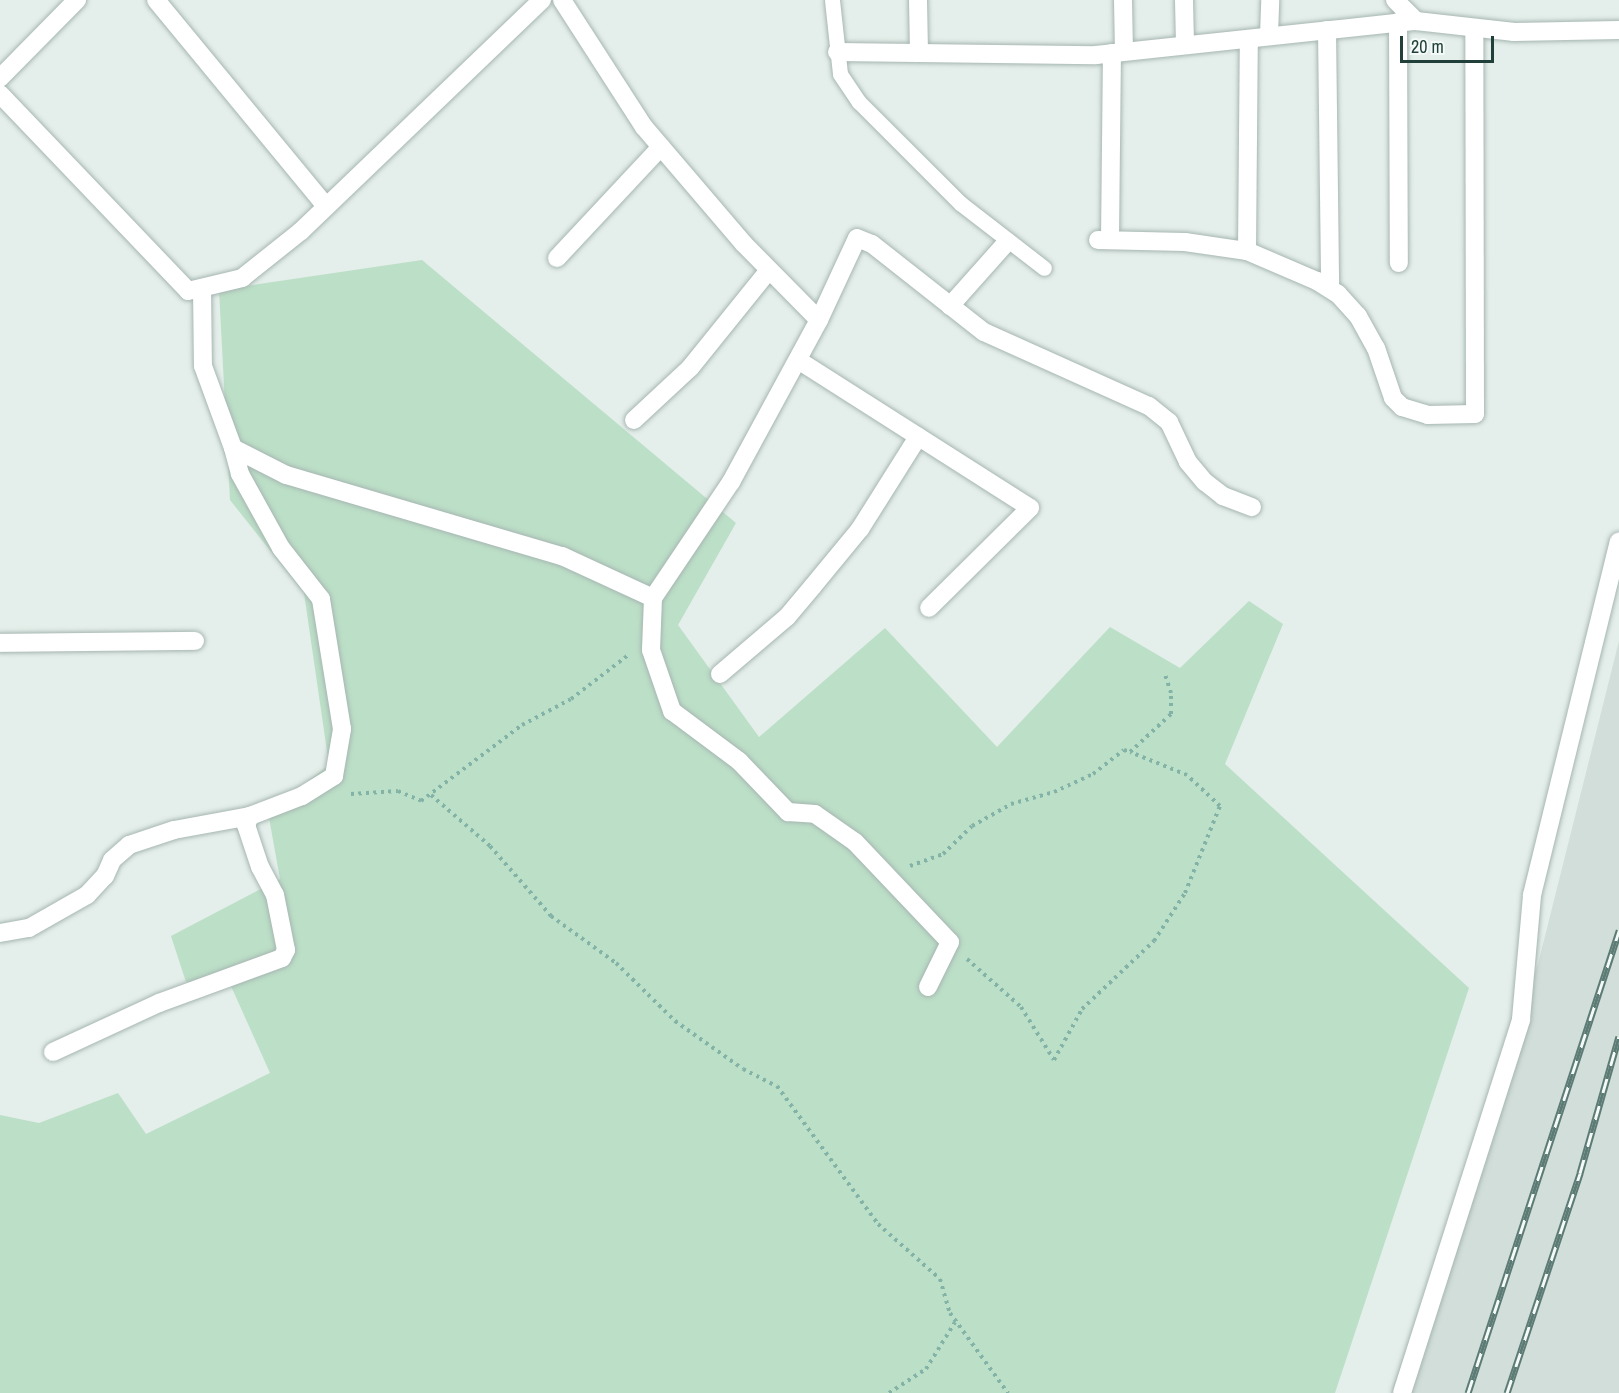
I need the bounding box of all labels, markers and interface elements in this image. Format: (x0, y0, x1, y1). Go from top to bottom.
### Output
scale bar (1403, 24, 1498, 62)
text: 20 m (1411, 34, 1444, 59)

